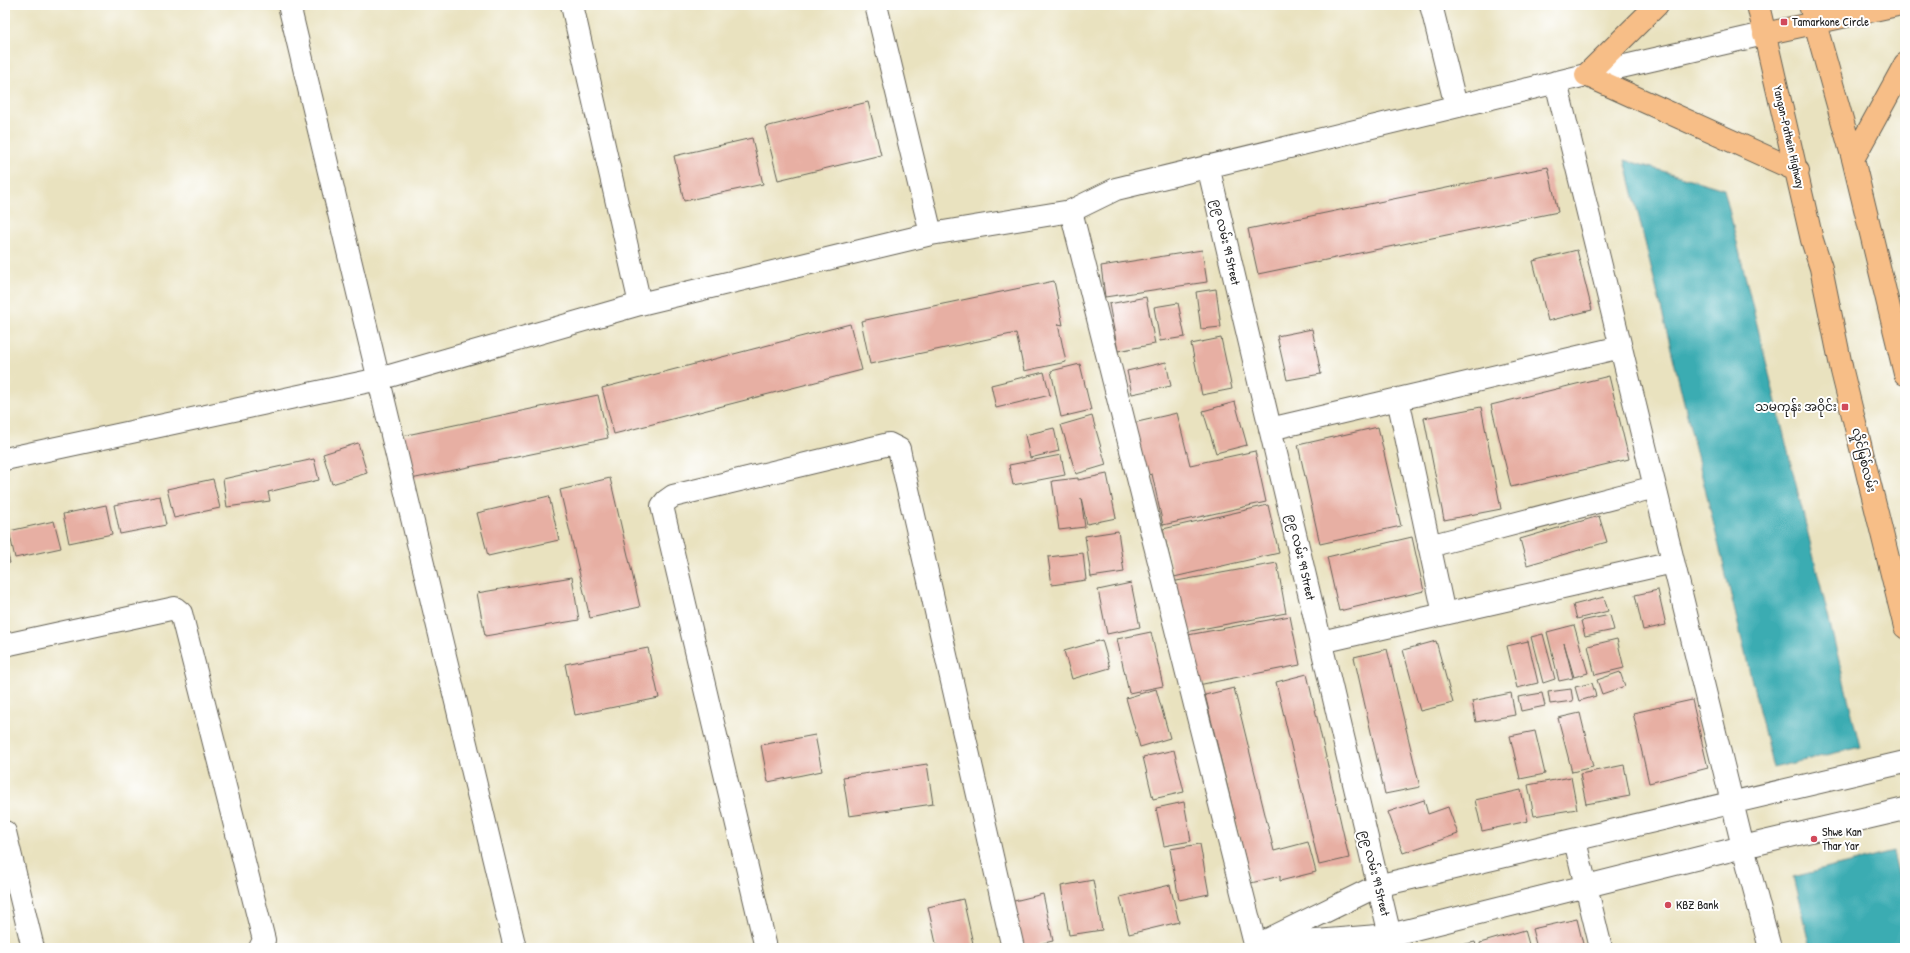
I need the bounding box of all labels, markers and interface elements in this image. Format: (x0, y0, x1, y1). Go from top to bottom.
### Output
place label: Tamarkone Circle (1792, 13, 1869, 30)
marker: Tamarkone Circle (1779, 17, 1789, 27)
street label: Yangon-Pathein Highway (1769, 84, 1810, 190)
street label: ၉၉ လမ်း 99 Street (1206, 197, 1245, 288)
place label: သမကုန်း အဝိုင်း (1755, 398, 1837, 417)
marker: သမကုန်း အဝိုင်း (1840, 402, 1850, 412)
street label: လှိုင်မြစ်လမ်း (1846, 426, 1881, 494)
street label: ၉၉ လမ်း 99 Street (1281, 512, 1320, 603)
place label: Shwe Kan Thar Yar (1822, 823, 1862, 854)
street label: ၉၉ လမ်း 99 Street (1355, 828, 1395, 919)
marker: Shwe Kan Thar Yar (1809, 834, 1819, 844)
place label: KBZ Bank (1676, 896, 1718, 913)
marker: KBZ Bank (1663, 900, 1673, 910)

